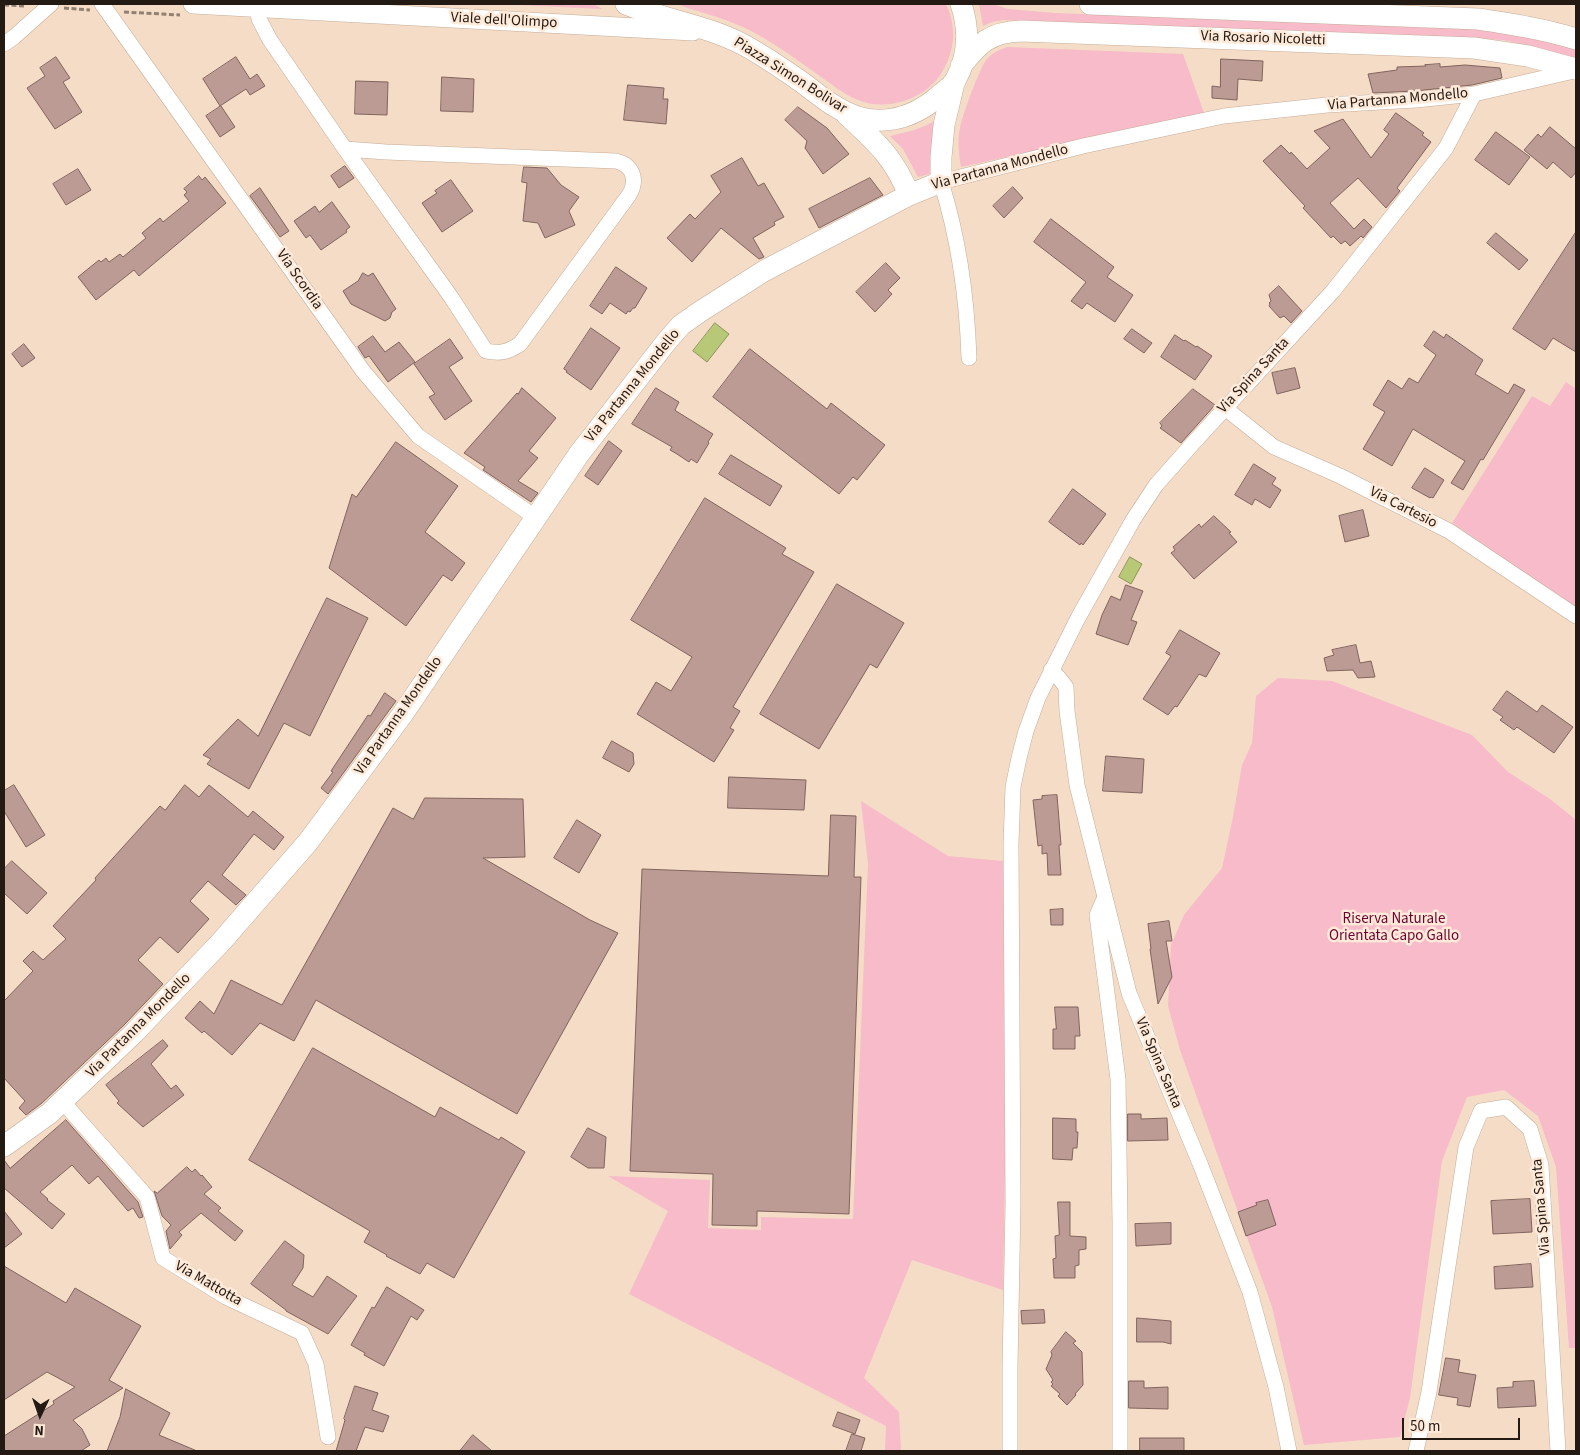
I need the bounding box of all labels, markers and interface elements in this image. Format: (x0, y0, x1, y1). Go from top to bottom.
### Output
street label: Viale dell'Olimpo (450, 9, 558, 33)
street label: Via Rosario Nicoletti (1200, 28, 1326, 50)
street label: Piazza Simon Bolivar (730, 34, 850, 118)
street label: Via Partanna Mondello (1327, 85, 1469, 115)
street label: Via Partanna Mondello (930, 141, 1070, 195)
street label: Via Scordia (272, 246, 326, 314)
street label: Via Partanna Mondello (582, 326, 684, 446)
street label: Via Spina Santa (1214, 334, 1294, 418)
street label: Via Cartesio (1366, 483, 1440, 533)
street label: Via Partanna Mondello (351, 653, 447, 779)
park label: Riserva Naturale Orientata Capo Gallo (1329, 911, 1459, 946)
street label: Via Partanna Mondello (83, 970, 195, 1082)
street label: Via Spina Santa (1131, 1015, 1185, 1111)
street label: Via Spina Santa (1529, 1158, 1555, 1256)
street label: Via Mattotta (171, 1258, 245, 1310)
north arrow (15, 1390, 65, 1440)
scale bar (1405, 1408, 1522, 1440)
text: 50 m (1410, 1416, 1440, 1437)
text: N (34, 1420, 44, 1440)

